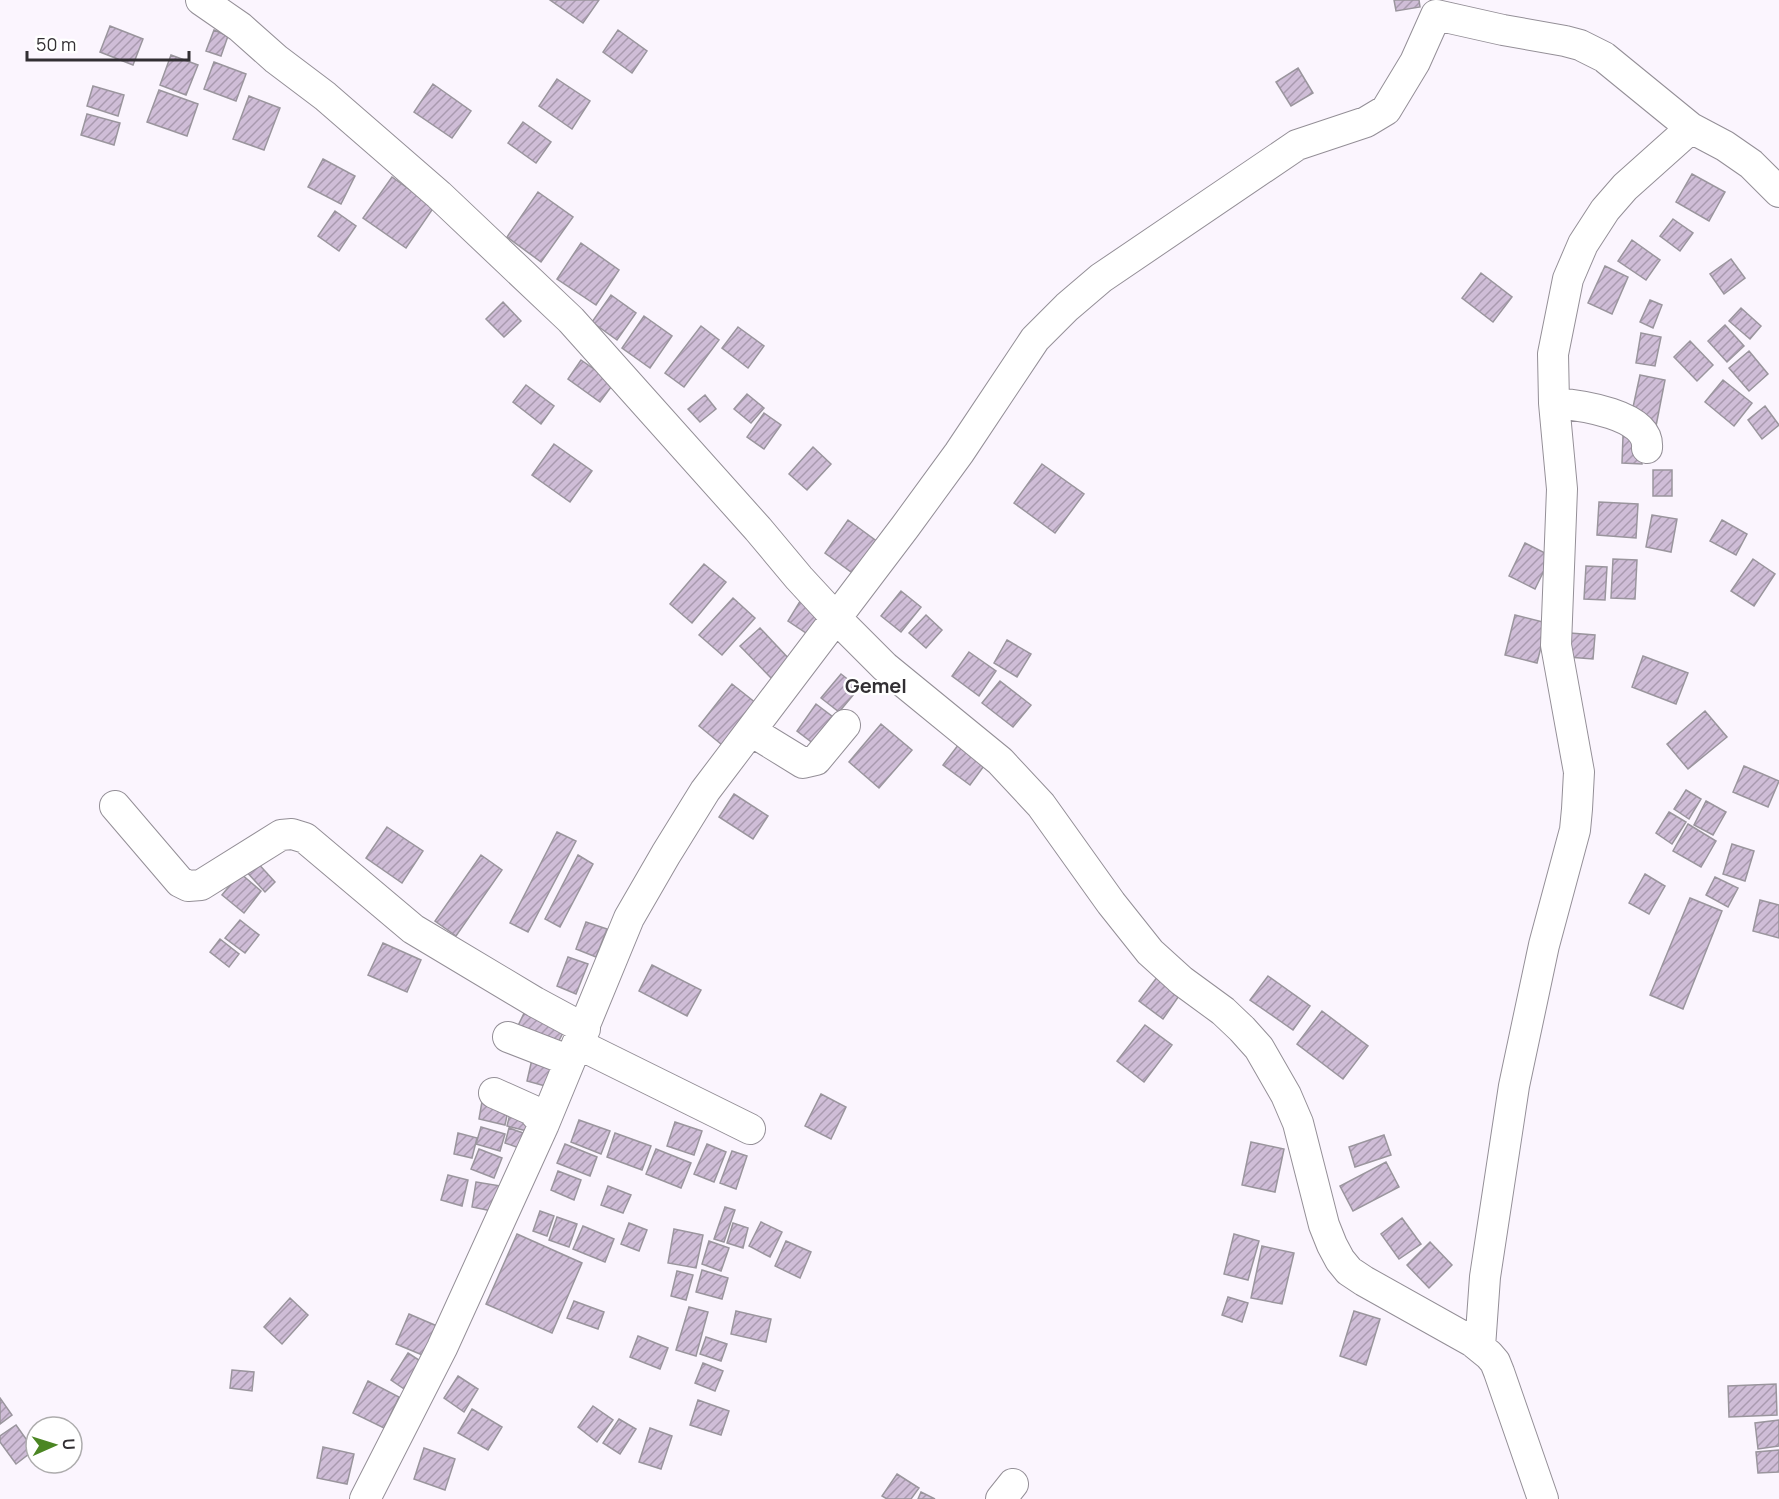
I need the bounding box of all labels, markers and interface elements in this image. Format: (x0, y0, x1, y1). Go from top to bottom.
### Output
scale bar (27, 24, 189, 62)
text: 50 m (36, 32, 76, 56)
district label: Gemel (845, 672, 907, 699)
north arrow (24, 1415, 84, 1475)
text: U (58, 1438, 80, 1451)

